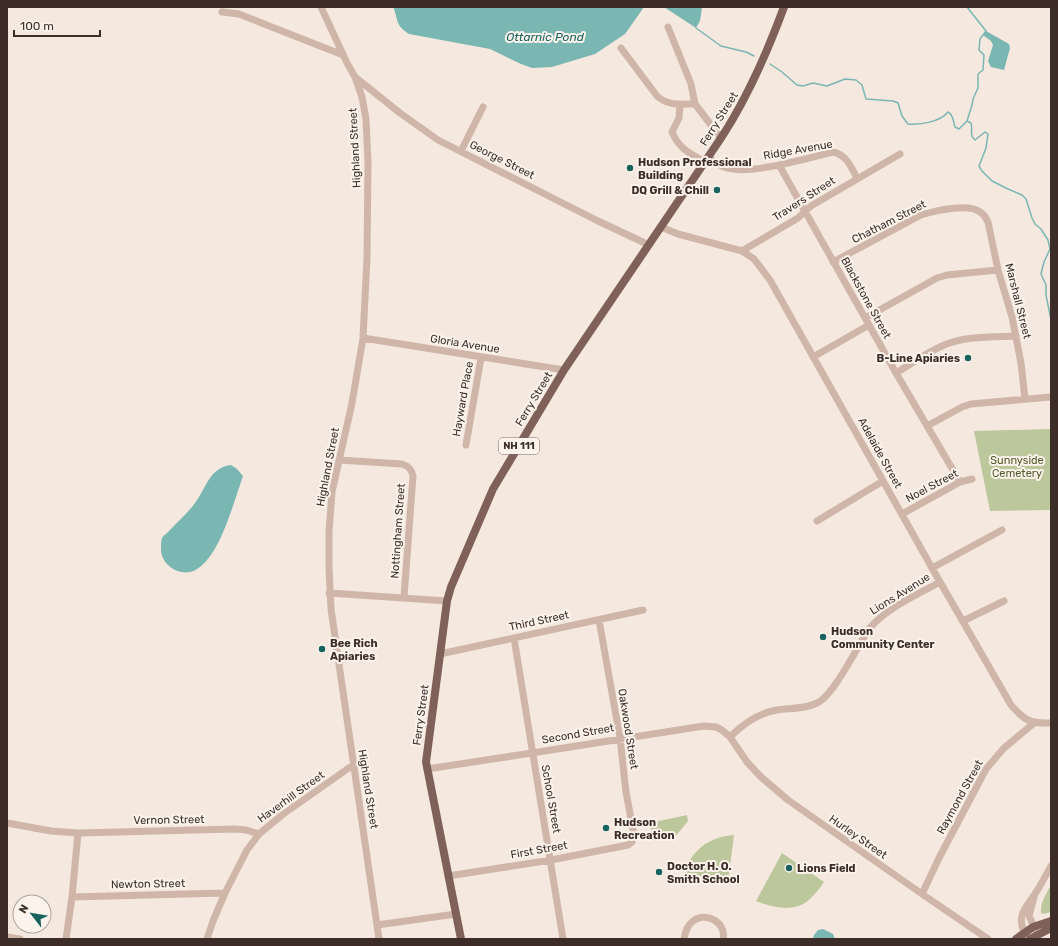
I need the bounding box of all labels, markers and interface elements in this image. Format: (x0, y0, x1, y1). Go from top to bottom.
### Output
scale bar (14, 12, 100, 38)
text: 100 m (20, 19, 54, 33)
water label: Ottarnic Pond (506, 30, 585, 44)
street label: Ferry Street (697, 89, 741, 148)
street label: Highland Street (346, 107, 364, 188)
street label: George Street (467, 138, 537, 182)
street label: Ridge Avenue (762, 138, 834, 162)
place label: Hudson Professional Building (638, 156, 752, 182)
marker: Hudson Professional Building (625, 163, 635, 173)
street label: Travers Street (770, 174, 838, 224)
place label: DQ Grill & Chill (631, 184, 709, 197)
marker: DQ Grill & Chill (712, 185, 722, 195)
street label: Chatham Street (850, 197, 929, 246)
street label: Blackstone Street (838, 255, 894, 342)
street label: Marshall Street (1002, 262, 1034, 341)
street label: Gloria Avenue (429, 332, 501, 356)
place label: B-Line Apiaries (876, 352, 960, 365)
marker: B-Line Apiaries (963, 353, 973, 363)
street label: Hayward Place (450, 360, 476, 438)
street label: Ferry Street (513, 369, 556, 429)
street label: Adelaide Street (855, 415, 905, 491)
street label: Highland Street (314, 426, 342, 508)
road number: NH 111 (499, 438, 539, 454)
park label: Sunnyside Cemetery (990, 454, 1044, 480)
street label: Noel Street (904, 466, 961, 505)
street label: Nottingham Street (388, 482, 408, 579)
street label: Lions Avenue (868, 570, 932, 618)
street label: Third Street (508, 608, 571, 634)
place label: Hudson Community Center (831, 625, 935, 651)
marker: Hudson Community Center (818, 632, 828, 642)
place label: Bee Rich Apiaries (330, 637, 378, 663)
marker: Bee Rich Apiaries (317, 644, 327, 654)
street label: Ferry Street (410, 683, 432, 746)
street label: Oakwood Street (615, 688, 641, 771)
street label: Second Street (541, 721, 616, 747)
street label: Highland Street (355, 748, 381, 830)
street label: Raymond Street (934, 757, 986, 836)
street label: School Street (539, 764, 564, 835)
street label: Haverhill Street (255, 768, 327, 826)
street label: Hurley Street (827, 812, 890, 862)
street label: Vernon Street (133, 813, 205, 827)
place label: Hudson Recreation (614, 816, 675, 842)
marker: Hudson Recreation (601, 823, 611, 833)
street label: First Street (509, 838, 569, 861)
place label: Doctor H. O. Smith School (667, 860, 740, 886)
place label: Lions Field (797, 862, 856, 875)
marker: Lions Field (784, 863, 794, 873)
marker: Doctor H. O. Smith School (654, 867, 664, 877)
street label: Newton Street (111, 877, 186, 891)
north arrow (12, 894, 52, 934)
text: N (16, 902, 32, 916)

